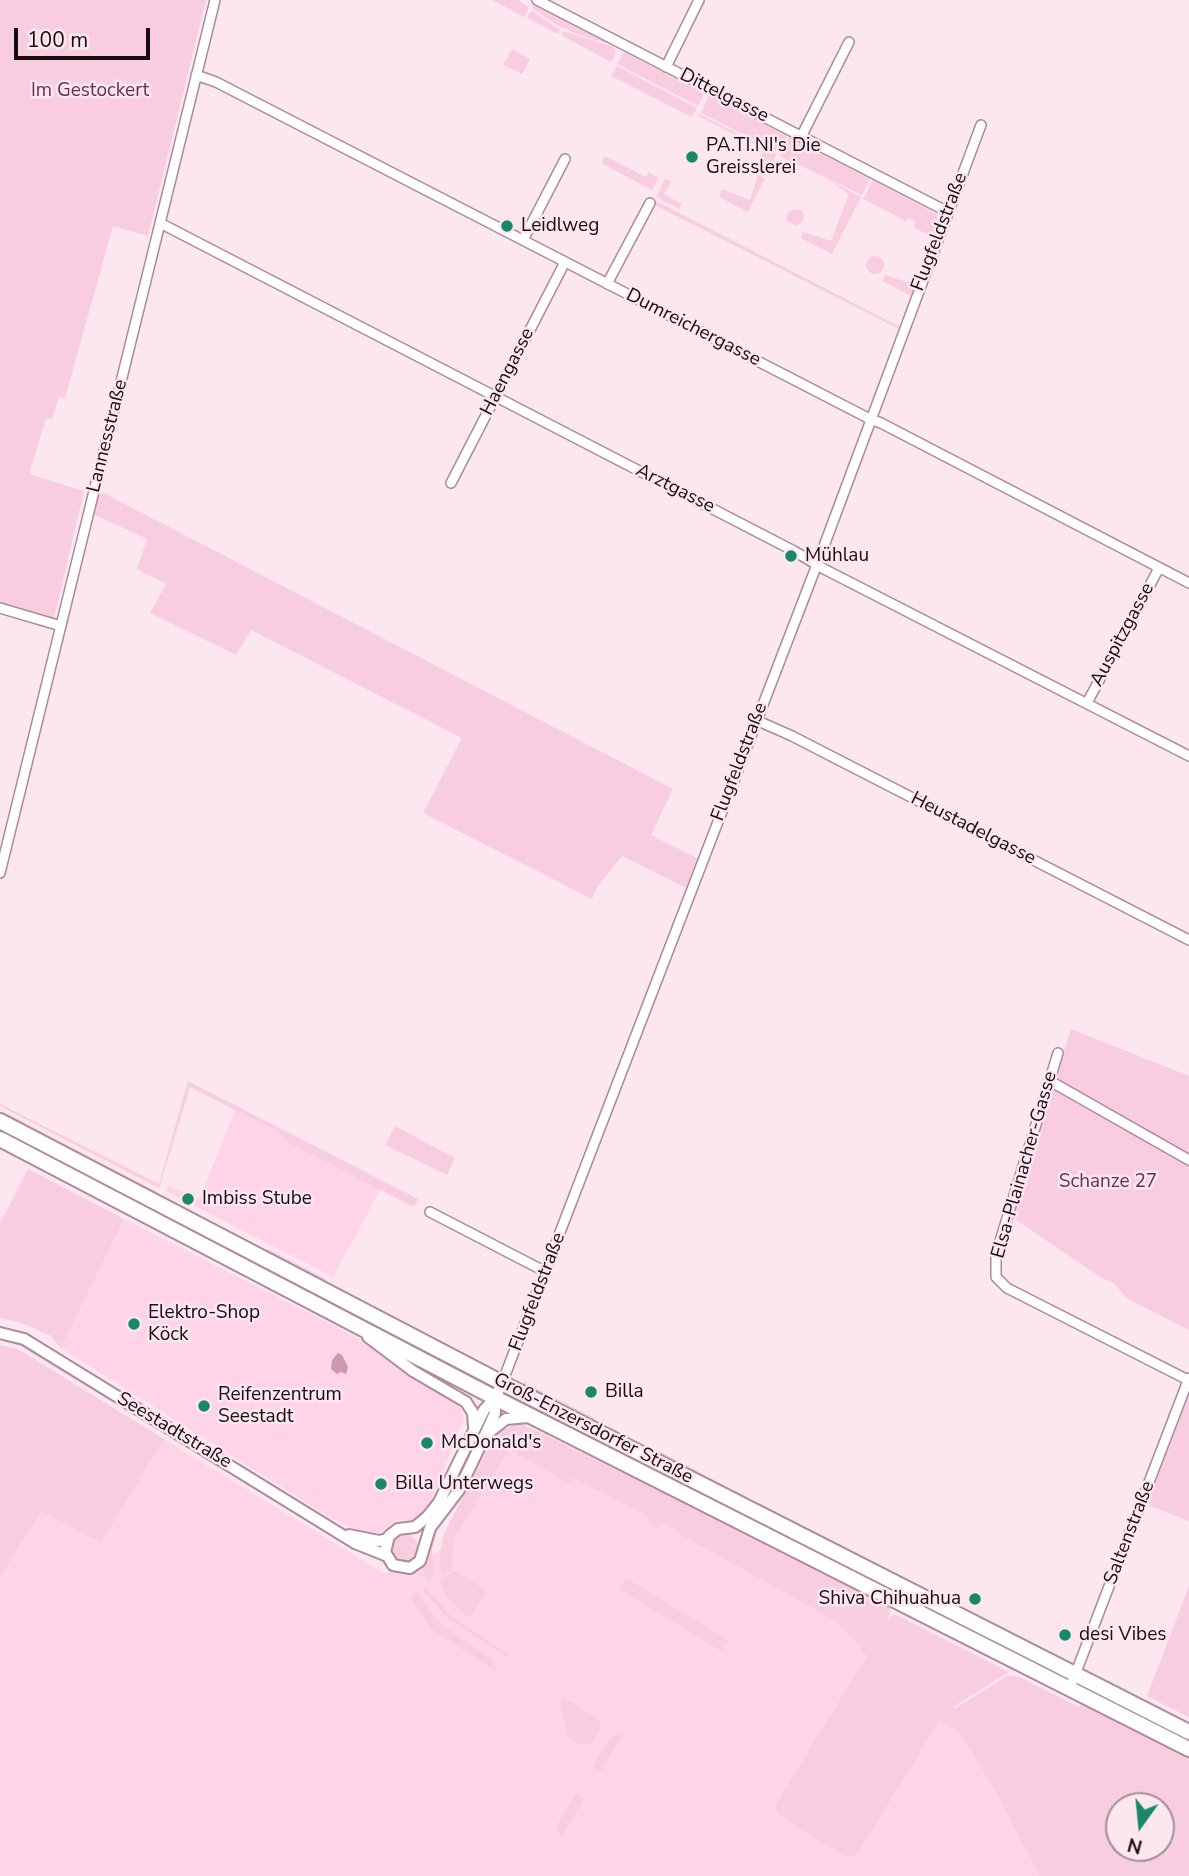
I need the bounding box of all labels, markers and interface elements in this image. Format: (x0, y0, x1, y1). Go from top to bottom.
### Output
scale bar (18, 14, 154, 58)
text: 100 m (27, 26, 88, 54)
street label: Dittelgasse (676, 64, 772, 128)
park label: Im Gestockert (31, 80, 149, 102)
place label: PA.TI.NI's Die Greisslerei (706, 135, 820, 179)
marker: PA.TI.NI's Die Greisslerei (684, 149, 700, 165)
street label: Flugfeldstraße (907, 170, 973, 294)
place label: Leidlweg (521, 215, 599, 237)
marker: Leidlweg (499, 218, 515, 234)
street label: Dumreichergasse (622, 284, 764, 372)
street label: Haengasse (476, 324, 540, 420)
street label: Lannesstraße (83, 377, 133, 495)
street label: Arztgasse (632, 459, 718, 519)
place label: Mühlau (805, 545, 869, 567)
marker: Mühlau (783, 548, 799, 564)
street label: Auspitzgasse (1086, 579, 1160, 691)
street label: Flugfeldstraße (707, 700, 773, 824)
street label: Heustadelgasse (907, 788, 1039, 870)
street label: Elsa-Plainacher-Gasse (987, 1069, 1063, 1261)
park label: Schanze 27 (1059, 1171, 1157, 1193)
place label: Imbiss Stube (202, 1188, 312, 1210)
marker: Imbiss Stube (180, 1191, 196, 1207)
street label: Flugfeldstraße (505, 1230, 571, 1354)
place label: Elektro-Shop Köck (148, 1302, 260, 1346)
marker: Elektro-Shop Köck (126, 1316, 142, 1332)
street label: Groß-Enzersdorfer Straße (489, 1369, 697, 1489)
place label: Billa (605, 1381, 644, 1403)
place label: Reifenzentrum Seestadt (218, 1384, 342, 1428)
marker: Billa (583, 1384, 599, 1400)
street label: Seestadtstraße (113, 1388, 235, 1474)
marker: Reifenzentrum Seestadt (196, 1398, 212, 1414)
place label: McDonald's (441, 1432, 542, 1454)
marker: McDonald's (419, 1435, 435, 1451)
place label: Billa Unterwegs (395, 1473, 533, 1495)
marker: Billa Unterwegs (373, 1476, 389, 1492)
street label: Saltenstraße (1100, 1478, 1160, 1588)
place label: Shiva Chihuahua (819, 1588, 961, 1610)
marker: Shiva Chihuahua (967, 1591, 983, 1607)
place label: desi Vibes (1079, 1624, 1166, 1646)
marker: desi Vibes (1057, 1627, 1073, 1643)
north arrow (1105, 1792, 1175, 1862)
text: N (1125, 1831, 1145, 1860)

